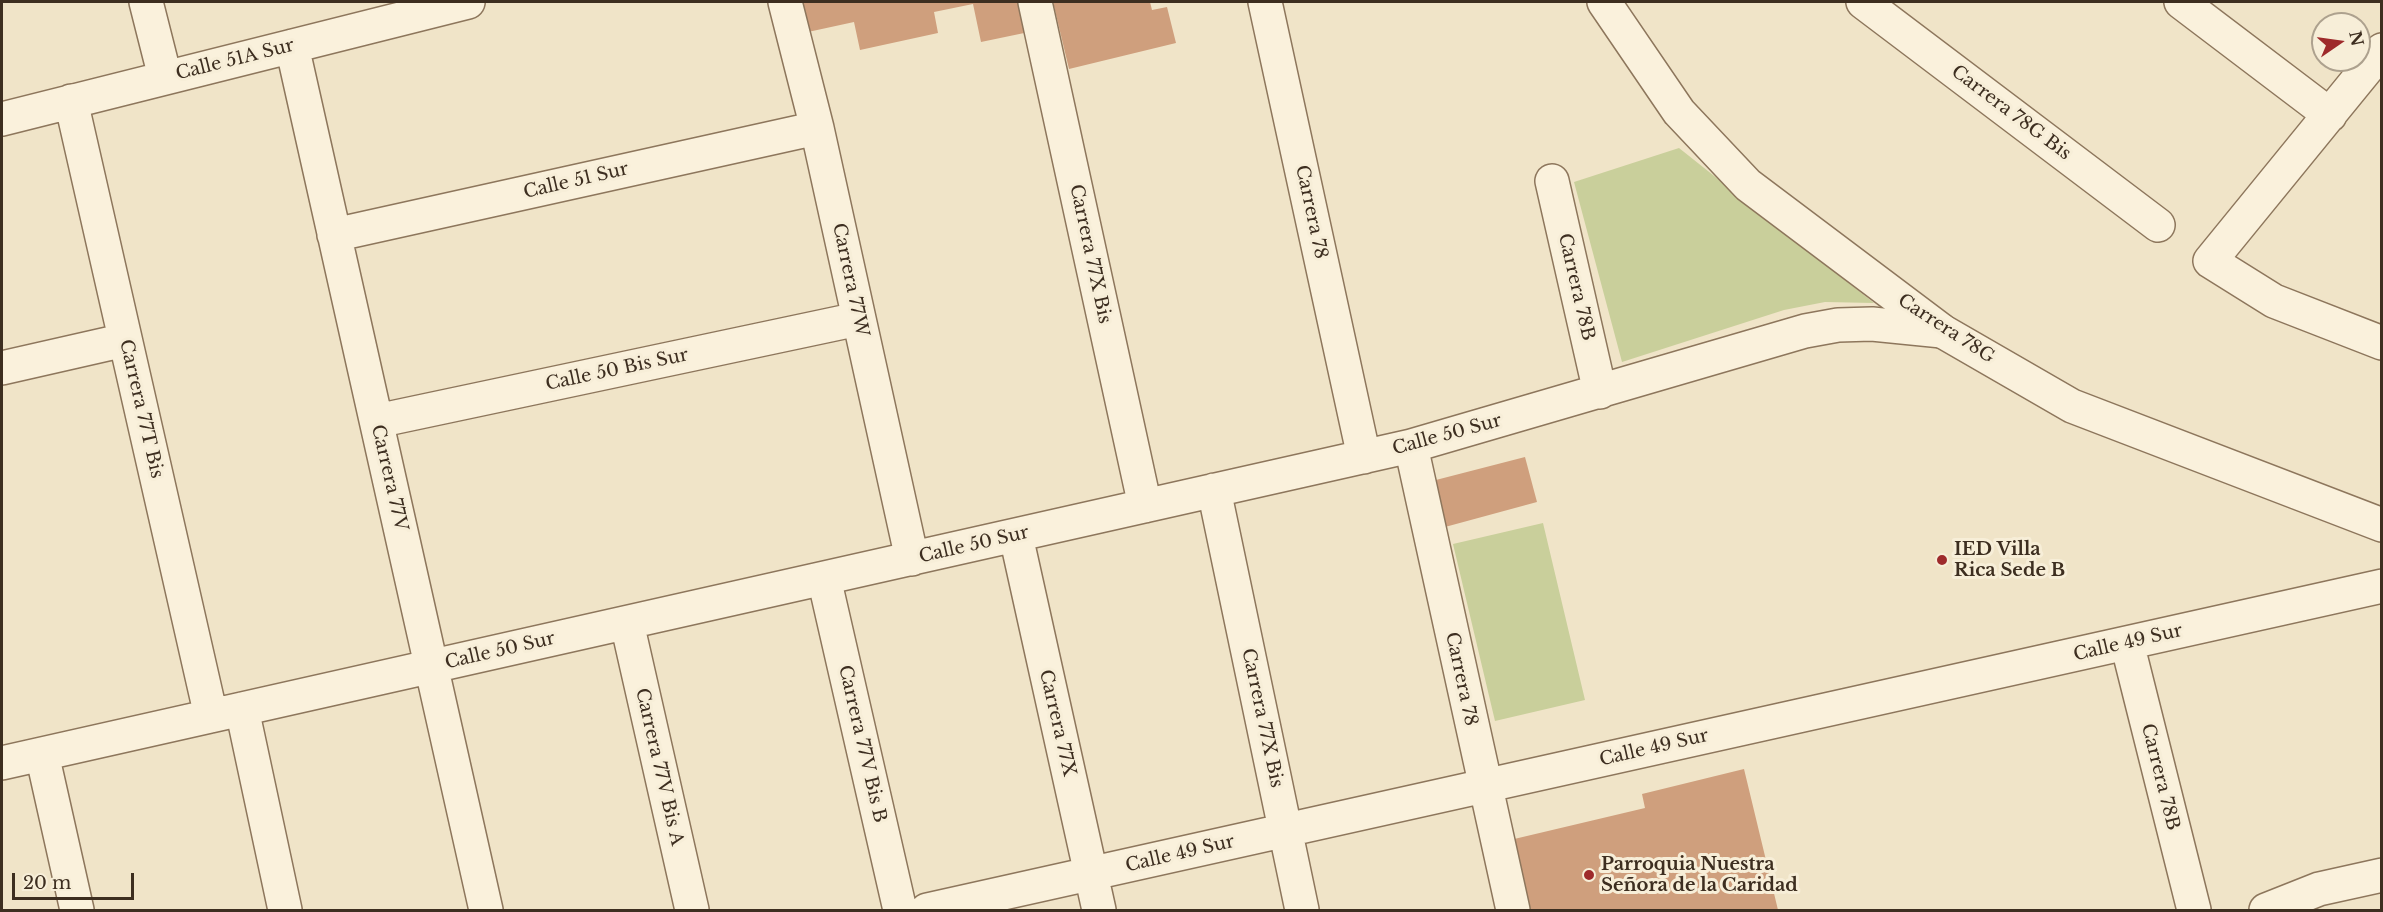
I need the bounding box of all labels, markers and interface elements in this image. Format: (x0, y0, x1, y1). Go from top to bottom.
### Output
north arrow (2311, 12, 2371, 72)
text: N (2345, 29, 2368, 48)
street label: Calle 51A Sur (174, 35, 296, 85)
street label: Carrera 78G Bis (1947, 61, 2075, 165)
street label: Calle 51 Sur (521, 158, 631, 204)
street label: Carrera 78 (1291, 163, 1331, 261)
street label: Carrera 77X Bis (1065, 182, 1115, 326)
street label: Carrera 77W (827, 221, 873, 339)
street label: Carrera 78B (1553, 231, 1599, 343)
street label: Carrera 78G (1894, 290, 1998, 368)
street label: Carrera 77T Bis (115, 338, 167, 480)
street label: Calle 50 Bis Sur (544, 344, 690, 396)
street label: Calle 50 Sur (1390, 410, 1504, 460)
street label: Carrera 77V (366, 423, 412, 533)
street label: Calle 50 Sur (917, 522, 1031, 568)
place label: IED Villa Rica Sede B (1954, 539, 2065, 582)
marker: IED Villa Rica Sede B (1935, 553, 1949, 567)
street label: Calle 49 Sur (2071, 620, 2185, 666)
street label: Calle 50 Sur (443, 628, 557, 674)
street label: Carrera 78 (1441, 630, 1481, 728)
street label: Carrera 77X Bis (1237, 646, 1287, 790)
street label: Carrera 77V Bis B (833, 663, 891, 825)
street label: Carrera 77X (1034, 668, 1080, 778)
street label: Carrera 77V Bis A (630, 686, 688, 848)
street label: Carrera 78B (2136, 721, 2184, 833)
street label: Calle 49 Sur (1597, 725, 1711, 771)
street label: Calle 49 Sur (1123, 831, 1237, 877)
place label: Parroquia Nuestra Señora de la Caridad (1601, 854, 1798, 896)
scale bar (15, 861, 136, 899)
marker: Parroquia Nuestra Señora de la Caridad (1582, 868, 1596, 882)
text: 20 m (23, 872, 71, 894)

